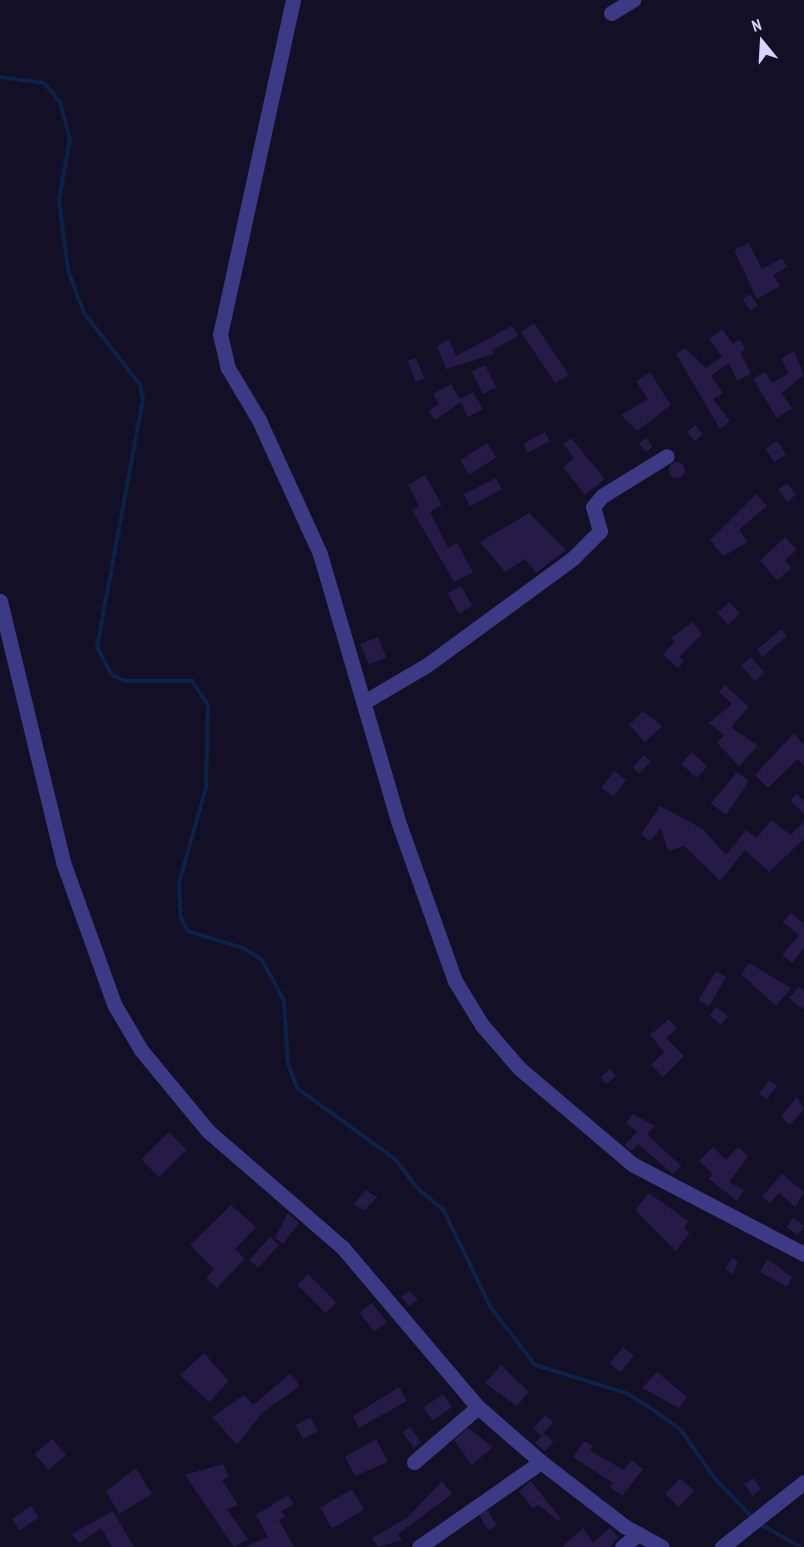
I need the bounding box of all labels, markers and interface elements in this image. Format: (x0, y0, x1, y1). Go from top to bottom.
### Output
north arrow (732, 12, 792, 72)
text: N (749, 14, 764, 36)

